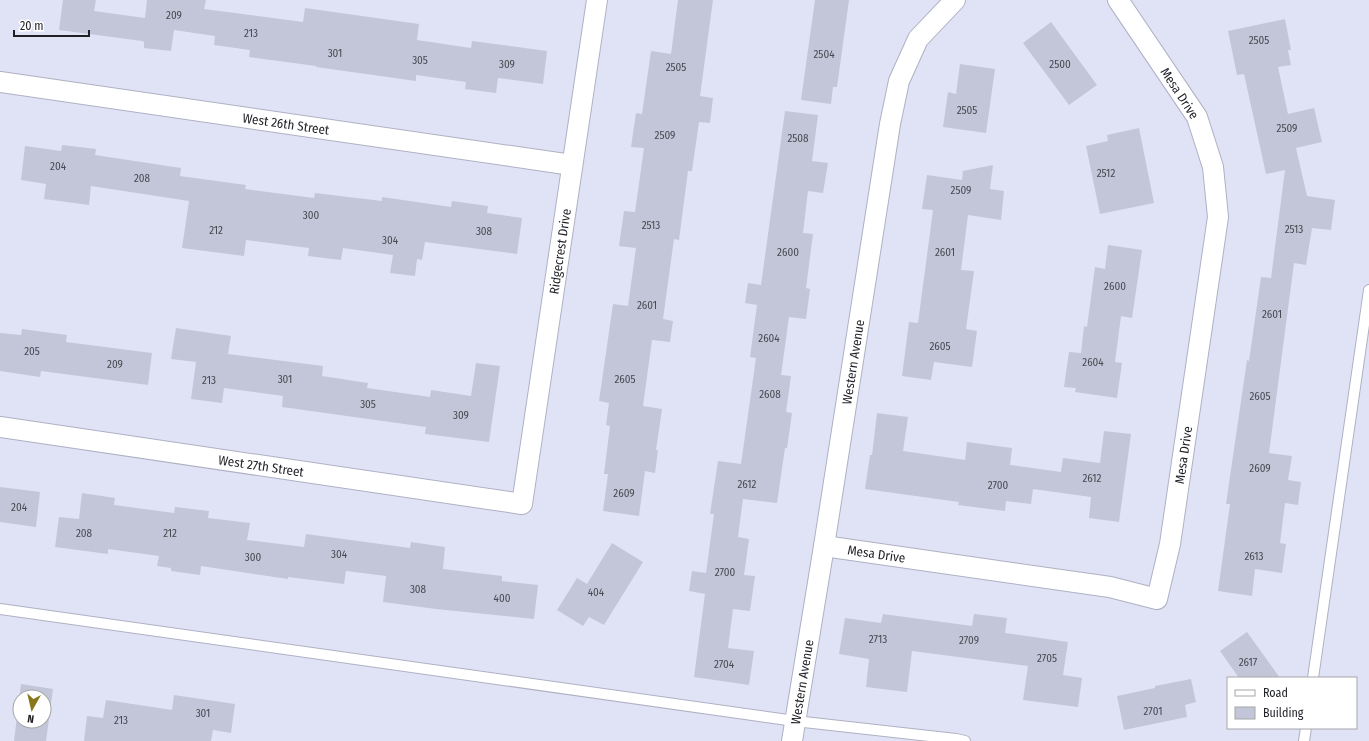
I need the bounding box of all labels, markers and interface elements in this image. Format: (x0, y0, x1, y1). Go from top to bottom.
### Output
house number: 209 (166, 9, 182, 22)
scale bar (14, 12, 89, 38)
text: 20 m (20, 19, 44, 33)
house number: 213 (244, 27, 258, 40)
house number: 2505 (1249, 34, 1269, 47)
house number: 301 (328, 47, 342, 60)
house number: 2504 (814, 48, 835, 61)
house number: 305 (412, 54, 428, 67)
house number: 309 (499, 58, 515, 71)
house number: 2500 (1049, 58, 1071, 71)
house number: 2505 (666, 61, 686, 74)
street label: Mesa Drive (1157, 65, 1202, 122)
house number: 2505 (957, 104, 977, 117)
street label: West 26th Street (242, 110, 331, 138)
house number: 2509 (1277, 122, 1297, 135)
house number: 2509 (655, 129, 675, 142)
house number: 2508 (787, 132, 809, 145)
house number: 204 (50, 160, 67, 173)
house number: 2512 (1097, 167, 1115, 180)
house number: 208 (134, 172, 151, 185)
house number: 2509 (951, 184, 971, 197)
street label: Ridgecrest Drive (546, 208, 574, 295)
house number: 300 (303, 209, 319, 222)
house number: 2513 (642, 219, 660, 232)
house number: 2513 (1285, 223, 1303, 236)
house number: 212 (209, 224, 223, 237)
house number: 308 (476, 225, 493, 238)
house number: 304 (382, 234, 399, 247)
house number: 2600 (777, 246, 799, 259)
house number: 2601 (935, 246, 955, 259)
house number: 2600 (1104, 280, 1126, 293)
house number: 2601 (637, 299, 657, 312)
house number: 2601 (1262, 308, 1282, 321)
street label: Western Avenue (839, 318, 867, 405)
house number: 2604 (758, 332, 780, 345)
house number: 2605 (929, 340, 951, 353)
house number: 205 (24, 345, 40, 358)
house number: 2604 (1082, 356, 1104, 369)
house number: 209 (107, 358, 123, 371)
house number: 301 (278, 373, 292, 386)
house number: 2605 (614, 373, 636, 386)
house number: 213 (202, 374, 216, 387)
house number: 2608 (759, 388, 781, 401)
house number: 2605 (1249, 390, 1271, 403)
house number: 305 (360, 398, 376, 411)
house number: 309 (453, 409, 469, 422)
street label: Mesa Drive (1172, 425, 1195, 485)
street label: West 27th Street (217, 452, 306, 480)
house number: 2609 (1249, 462, 1271, 475)
house number: 2612 (1083, 472, 1102, 485)
house number: 2612 (738, 478, 757, 491)
house number: 2700 (988, 479, 1009, 492)
house number: 2609 (613, 487, 635, 500)
house number: 204 (11, 501, 28, 514)
house number: 208 (76, 527, 93, 540)
house number: 212 (163, 527, 177, 540)
street label: Mesa Drive (847, 542, 906, 566)
house number: 304 (331, 548, 348, 561)
house number: 2613 (1244, 550, 1264, 563)
house number: 300 (245, 551, 261, 564)
house number: 2700 (715, 566, 736, 579)
house number: 308 (410, 583, 427, 596)
house number: 404 (588, 586, 605, 599)
house number: 400 (494, 592, 511, 605)
house number: 2713 (869, 633, 887, 646)
house number: 2709 (959, 634, 979, 647)
street label: Western Avenue (788, 638, 817, 725)
house number: 2705 (1037, 652, 1057, 665)
house number: 2617 (1239, 656, 1258, 669)
house number: 2704 (714, 658, 735, 671)
legend (1227, 677, 1357, 729)
text: Road (1263, 686, 1288, 700)
north arrow (12, 689, 52, 729)
house number: 2701 (1144, 705, 1162, 718)
text: Building (1263, 706, 1304, 720)
house number: 301 (196, 707, 210, 720)
text: N (27, 712, 35, 725)
house number: 213 (114, 714, 128, 727)

